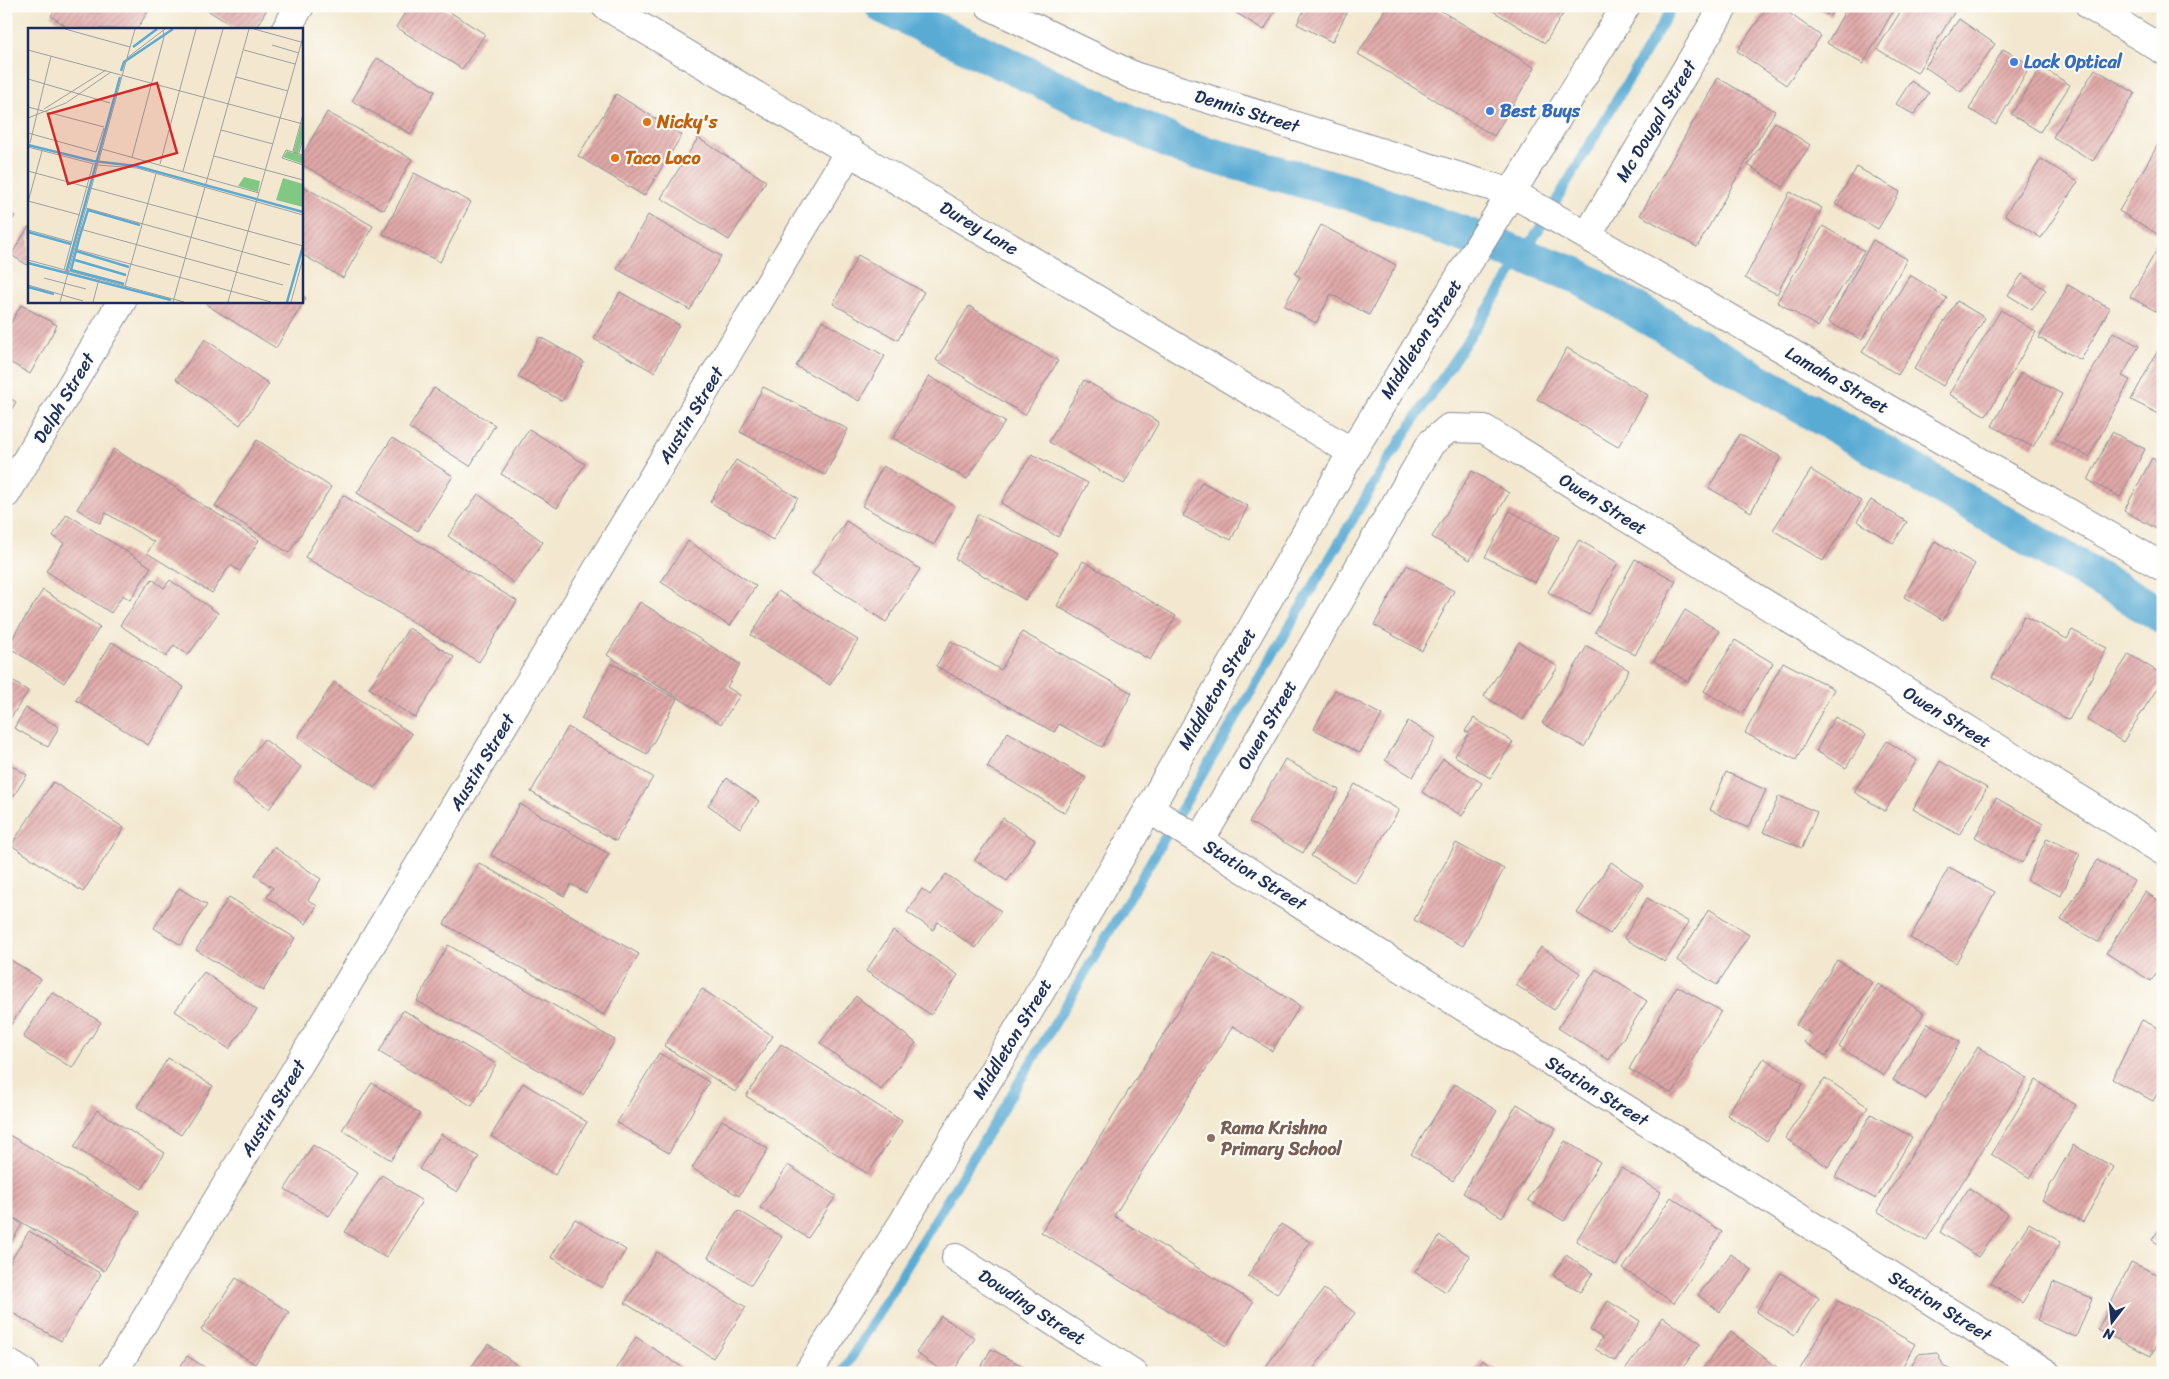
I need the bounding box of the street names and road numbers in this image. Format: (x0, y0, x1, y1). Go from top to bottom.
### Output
street label: Mc Dougal Street (1607, 53, 1706, 188)
street label: Dennis Street (1191, 80, 1304, 142)
street label: Durey Lane (933, 192, 1025, 264)
street label: Middleton Street (1371, 273, 1471, 405)
street label: Lamaha Street (1779, 337, 1895, 423)
street label: Delph Street (24, 346, 104, 450)
street label: Austin Street (649, 360, 733, 471)
street label: Owen Street (1552, 464, 1654, 544)
street label: Middleton Street (1169, 622, 1265, 756)
street label: Owen Street (1228, 674, 1306, 776)
street label: Owen Street (1896, 677, 1998, 757)
street label: Austin Street (440, 707, 524, 818)
street label: Station Street (1197, 831, 1314, 920)
street label: Middleton Street (963, 972, 1061, 1106)
street label: Station Street (1539, 1047, 1656, 1136)
street label: Austin Street (231, 1053, 315, 1164)
street label: Dowding Street (972, 1260, 1093, 1354)
street label: Station Street (1882, 1262, 1999, 1351)

